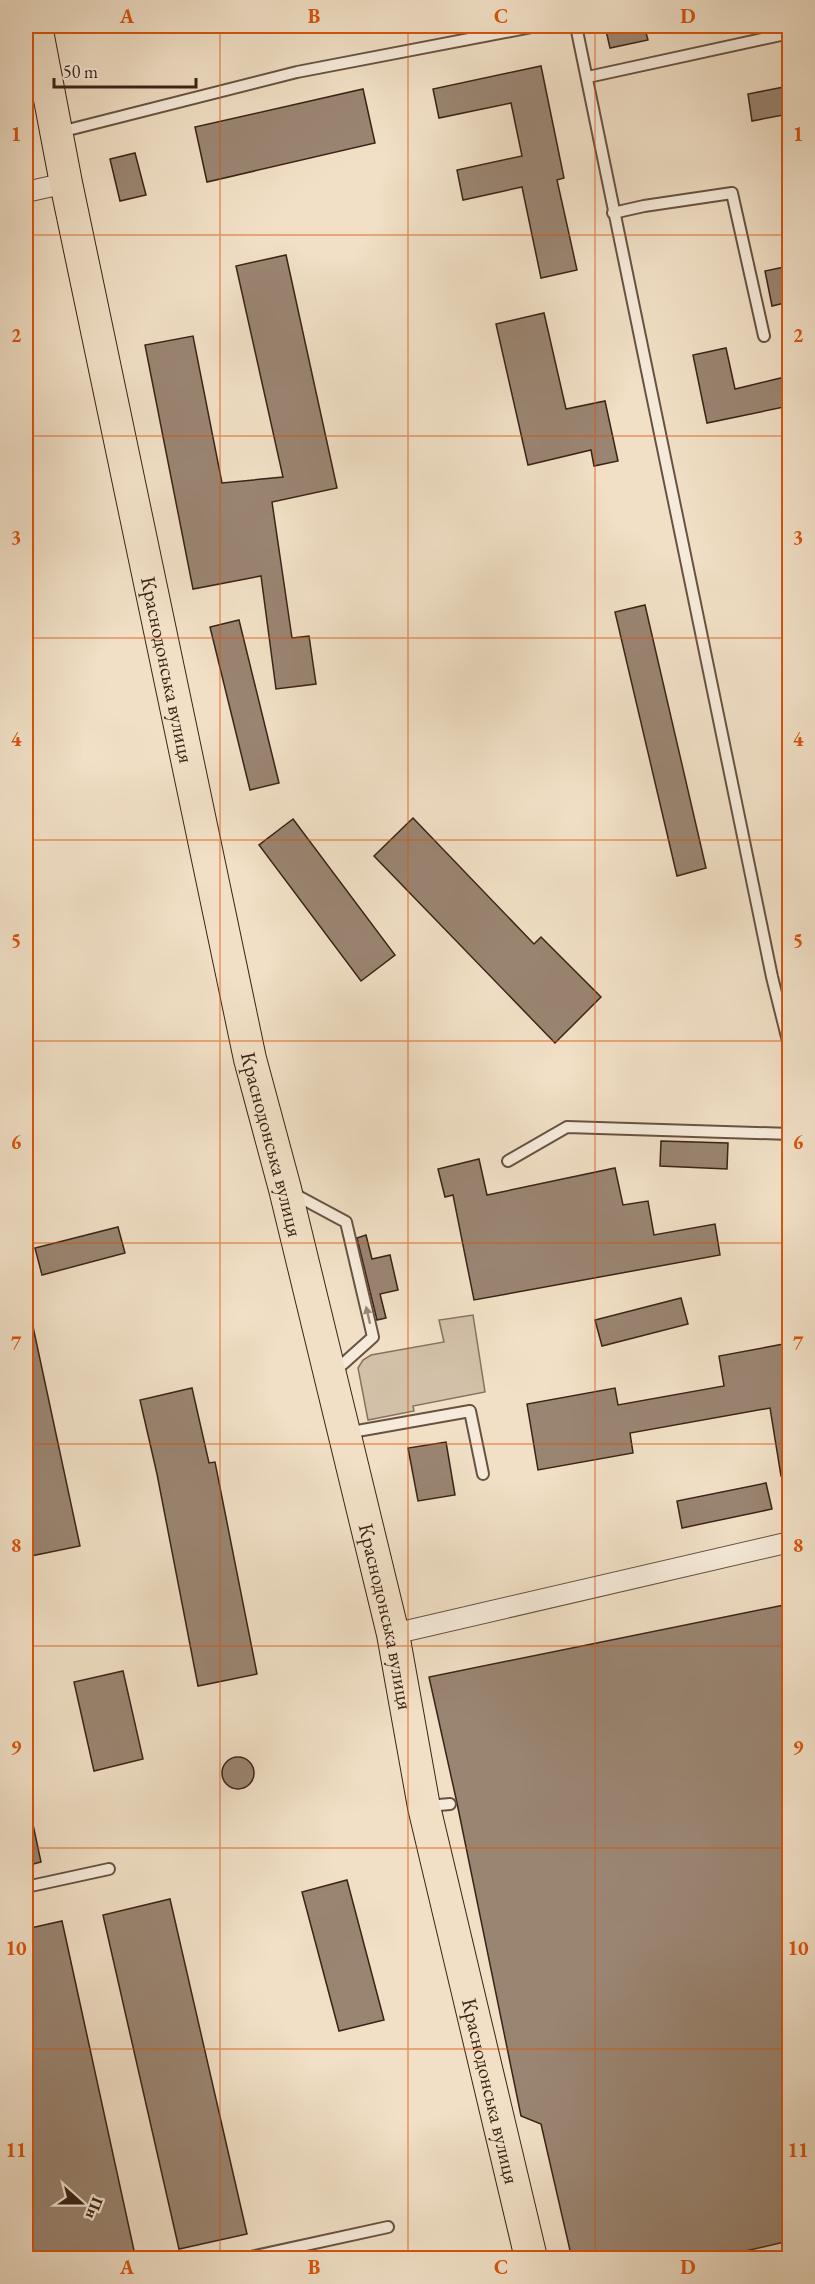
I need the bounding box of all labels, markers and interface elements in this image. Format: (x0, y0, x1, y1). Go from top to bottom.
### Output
text: A (119, 3, 135, 29)
text: B (308, 3, 320, 29)
text: C (494, 3, 508, 29)
text: D (680, 3, 696, 29)
scale bar (54, 51, 196, 89)
text: 50 m (63, 60, 98, 83)
text: 1 (11, 121, 21, 147)
text: 1 (793, 121, 803, 147)
text: 2 (11, 322, 22, 348)
text: 2 (793, 322, 804, 348)
text: 3 (11, 524, 21, 550)
text: 3 (793, 524, 803, 550)
street label: Краснодонська вулиця (135, 574, 201, 765)
text: 4 (11, 726, 22, 752)
text: 4 (793, 726, 804, 752)
text: 5 (11, 927, 21, 953)
text: 5 (793, 927, 803, 953)
street label: Краснодонська вулиця (235, 1049, 310, 1239)
text: 6 (11, 1129, 22, 1155)
text: 6 (793, 1129, 804, 1155)
one-way arrow (363, 1306, 372, 1325)
text: 7 (11, 1330, 22, 1356)
text: 7 (793, 1330, 804, 1356)
street label: Краснодонська вулиця (353, 1520, 420, 1712)
text: 8 (11, 1532, 21, 1558)
text: 8 (793, 1532, 803, 1558)
text: 9 (11, 1734, 22, 1760)
text: 9 (793, 1734, 804, 1760)
text: 10 (5, 1935, 27, 1961)
text: 10 (787, 1935, 809, 1961)
street label: Краснодонська вулиця (456, 1995, 526, 2186)
text: 11 (5, 2137, 27, 2163)
text: 11 (787, 2137, 809, 2163)
north arrow (51, 2173, 111, 2233)
text: Пн (81, 2194, 108, 2222)
text: A (119, 2254, 135, 2280)
text: B (308, 2254, 320, 2280)
text: C (494, 2254, 508, 2280)
text: D (680, 2254, 696, 2280)

